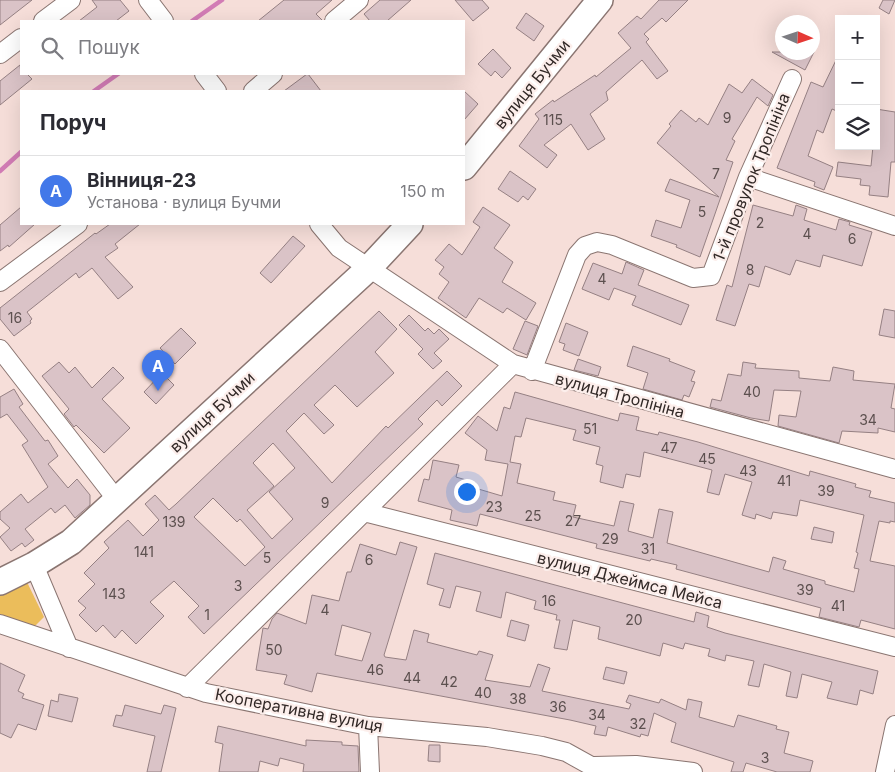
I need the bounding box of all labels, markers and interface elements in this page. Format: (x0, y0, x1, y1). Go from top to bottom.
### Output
north arrow (775, 15, 820, 60)
map controls (835, 15, 880, 150)
button: + (835, 15, 880, 60)
search box (20, 20, 465, 75)
icon: search (38, 34, 66, 62)
street label: вулиця Бучми (490, 35, 574, 133)
text: Пошук (78, 36, 140, 59)
button: − (835, 60, 880, 105)
street label: 1-й провулок Тропініна (708, 90, 794, 264)
button: layers (835, 105, 880, 150)
house number: 9 (723, 109, 731, 126)
text: Поруч (40, 110, 107, 135)
house number: 115 (543, 111, 563, 128)
house number: 7 (712, 165, 720, 182)
text: Вінниця-23 (87, 169, 196, 192)
text: A (50, 181, 62, 201)
text: 150 m (400, 181, 445, 201)
text: Установа · вулиця Бучми (87, 192, 281, 212)
house number: 5 (698, 203, 706, 220)
house number: 2 (756, 214, 764, 231)
house number: 4 (802, 225, 812, 242)
house number: 6 (848, 230, 856, 247)
house number: 8 (746, 261, 754, 278)
house number: 4 (597, 270, 607, 287)
house number: 16 (8, 309, 22, 326)
pin: A (142, 350, 174, 391)
street label: вулиця Бучми (165, 367, 259, 457)
street label: вулиця Тропініна (553, 368, 687, 422)
house number: 40 (743, 383, 761, 400)
house number: 34 (859, 411, 877, 428)
house number: 51 (583, 420, 597, 437)
house number: 47 (661, 439, 678, 456)
house number: 45 (698, 450, 716, 467)
house number: 43 (739, 462, 757, 479)
house number: 41 (777, 472, 791, 489)
your location (454, 479, 480, 505)
house number: 39 (817, 482, 835, 499)
house number: 9 (321, 494, 329, 511)
house number: 23 (485, 498, 503, 515)
house number: 25 (524, 507, 542, 524)
house number: 27 (565, 512, 581, 529)
house number: 139 (162, 513, 186, 530)
house number: 29 (601, 530, 619, 547)
house number: 31 (641, 540, 655, 557)
house number: 141 (134, 543, 154, 560)
street label: вулиця Джеймса Мейса (535, 547, 725, 613)
house number: 5 (263, 549, 271, 566)
house number: 6 (365, 551, 373, 568)
house number: 3 (234, 577, 242, 594)
house number: 39 (796, 581, 814, 598)
house number: 143 (102, 585, 126, 602)
house number: 16 (542, 592, 556, 609)
house number: 41 (831, 597, 845, 614)
house number: 4 (320, 601, 330, 618)
house number: 1 (204, 606, 210, 623)
house number: 20 (625, 611, 643, 628)
house number: 50 (265, 641, 283, 658)
house number: 46 (366, 661, 384, 678)
house number: 44 (403, 669, 421, 686)
house number: 42 (440, 673, 458, 690)
street label: Кооперативна вулиця (213, 684, 385, 736)
house number: 40 (474, 684, 492, 701)
house number: 38 (509, 690, 527, 707)
house number: 36 (549, 698, 567, 715)
house number: 34 (588, 706, 606, 723)
house number: 32 (629, 715, 647, 732)
house number: 3 (761, 749, 769, 766)

